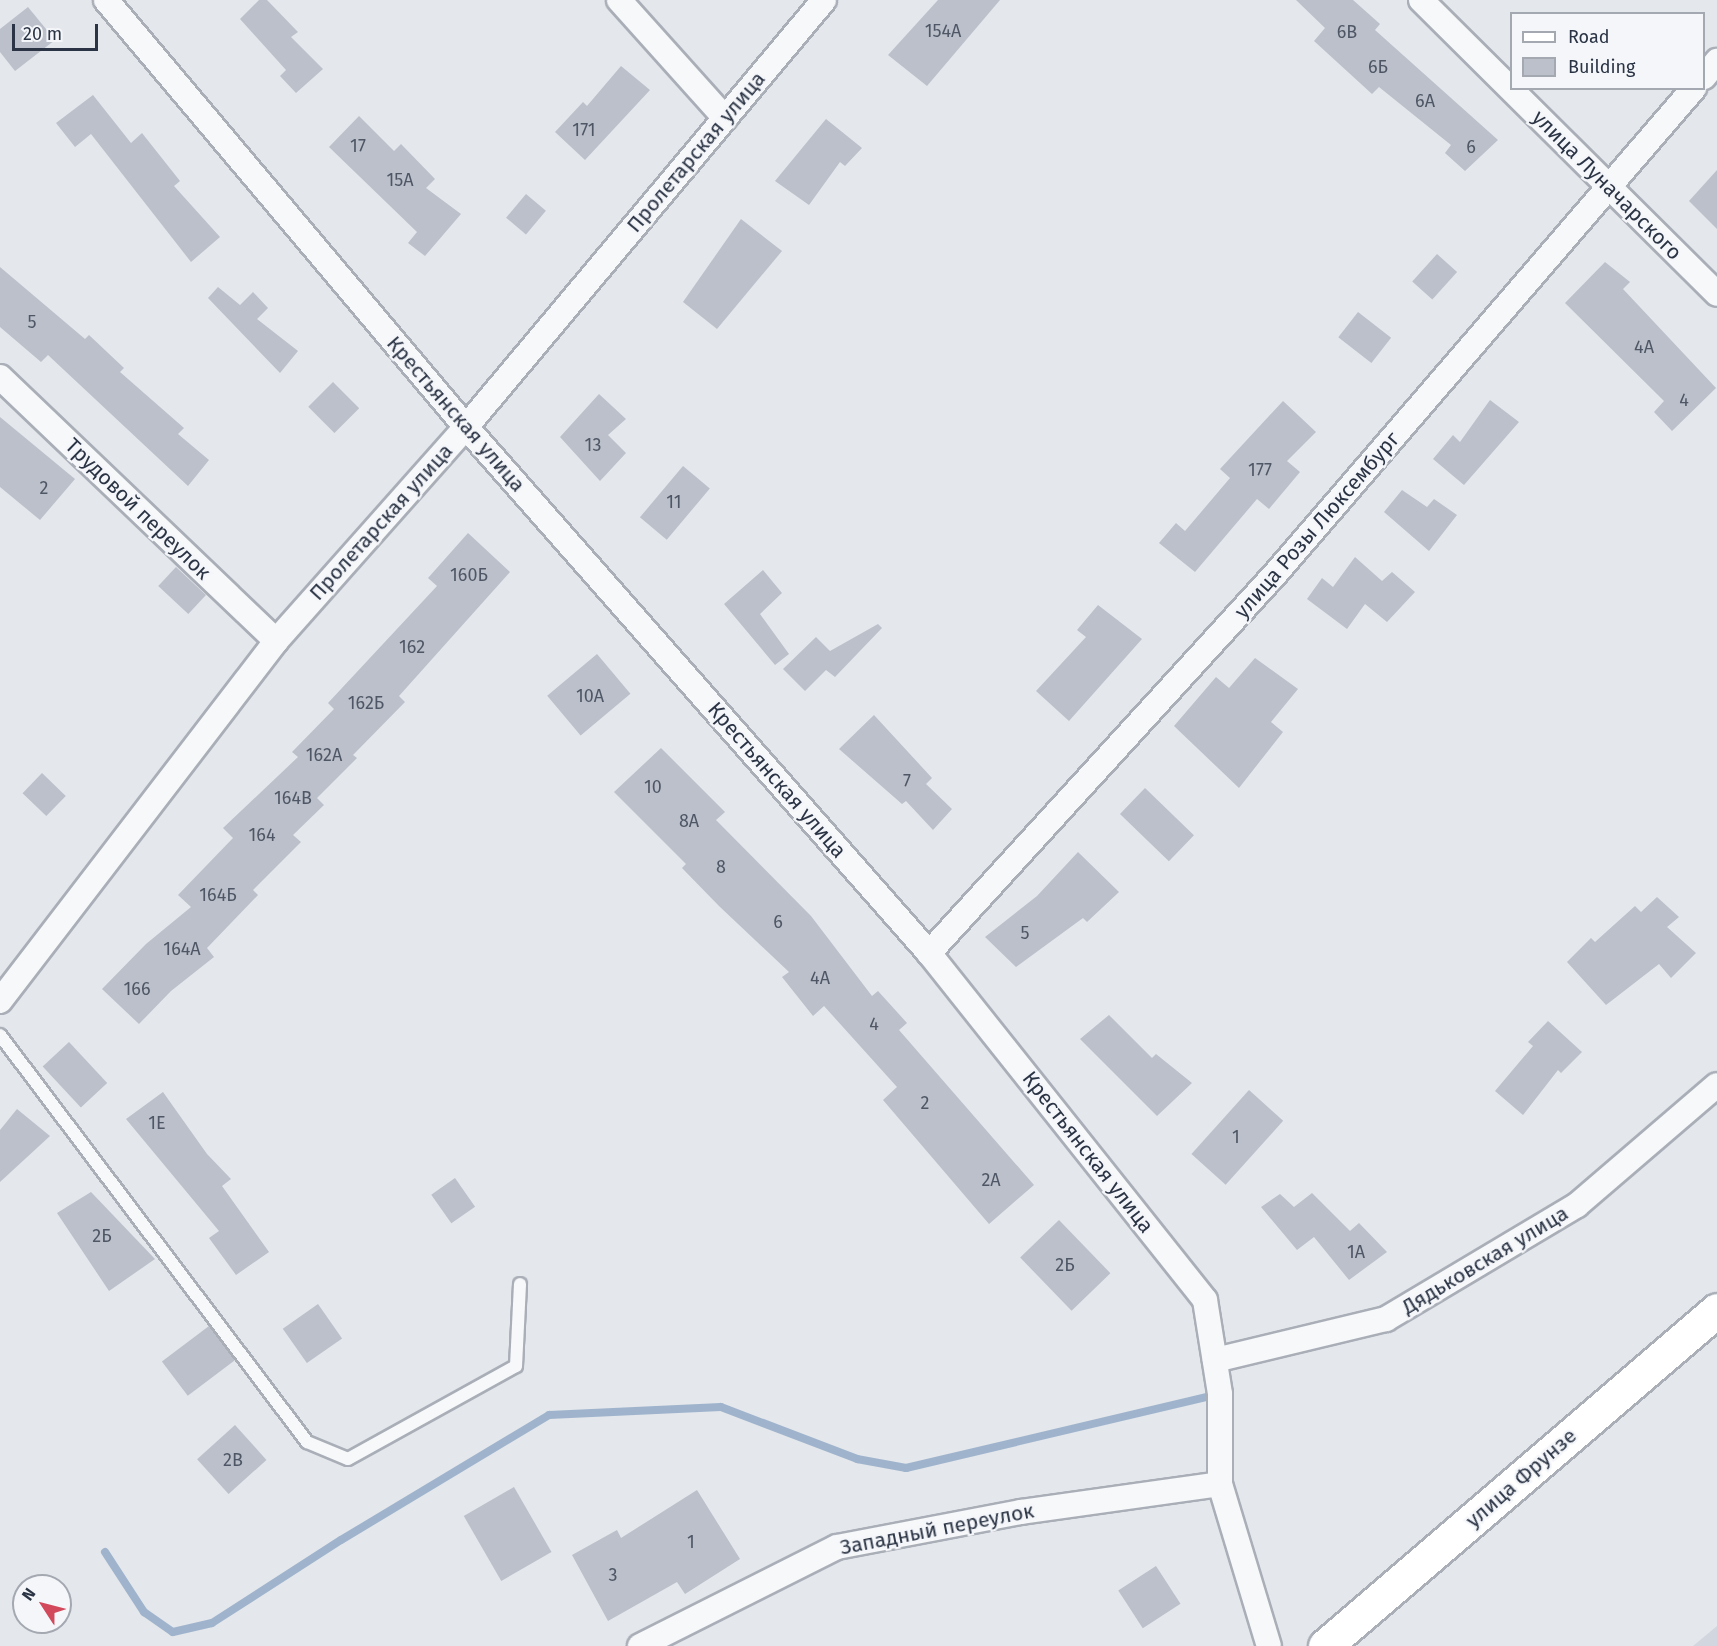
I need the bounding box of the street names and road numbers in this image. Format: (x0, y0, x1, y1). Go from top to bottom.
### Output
street label: Пролетарская улица (621, 67, 771, 237)
street label: улица Луначарского (1527, 105, 1687, 265)
street label: Крестьянская улица (381, 331, 531, 497)
street label: улица Розы Люксембург (1229, 427, 1405, 623)
street label: Трудовой переулок (60, 433, 216, 585)
street label: Пролетарская улица (304, 439, 458, 605)
street label: Крестьянская улица (702, 697, 852, 863)
street label: Крестьянская улица (1017, 1066, 1159, 1238)
street label: Дядьковская улица (1397, 1200, 1573, 1320)
street label: улица Фрунзе (1461, 1423, 1581, 1533)
street label: Западный переулок (838, 1498, 1036, 1560)

